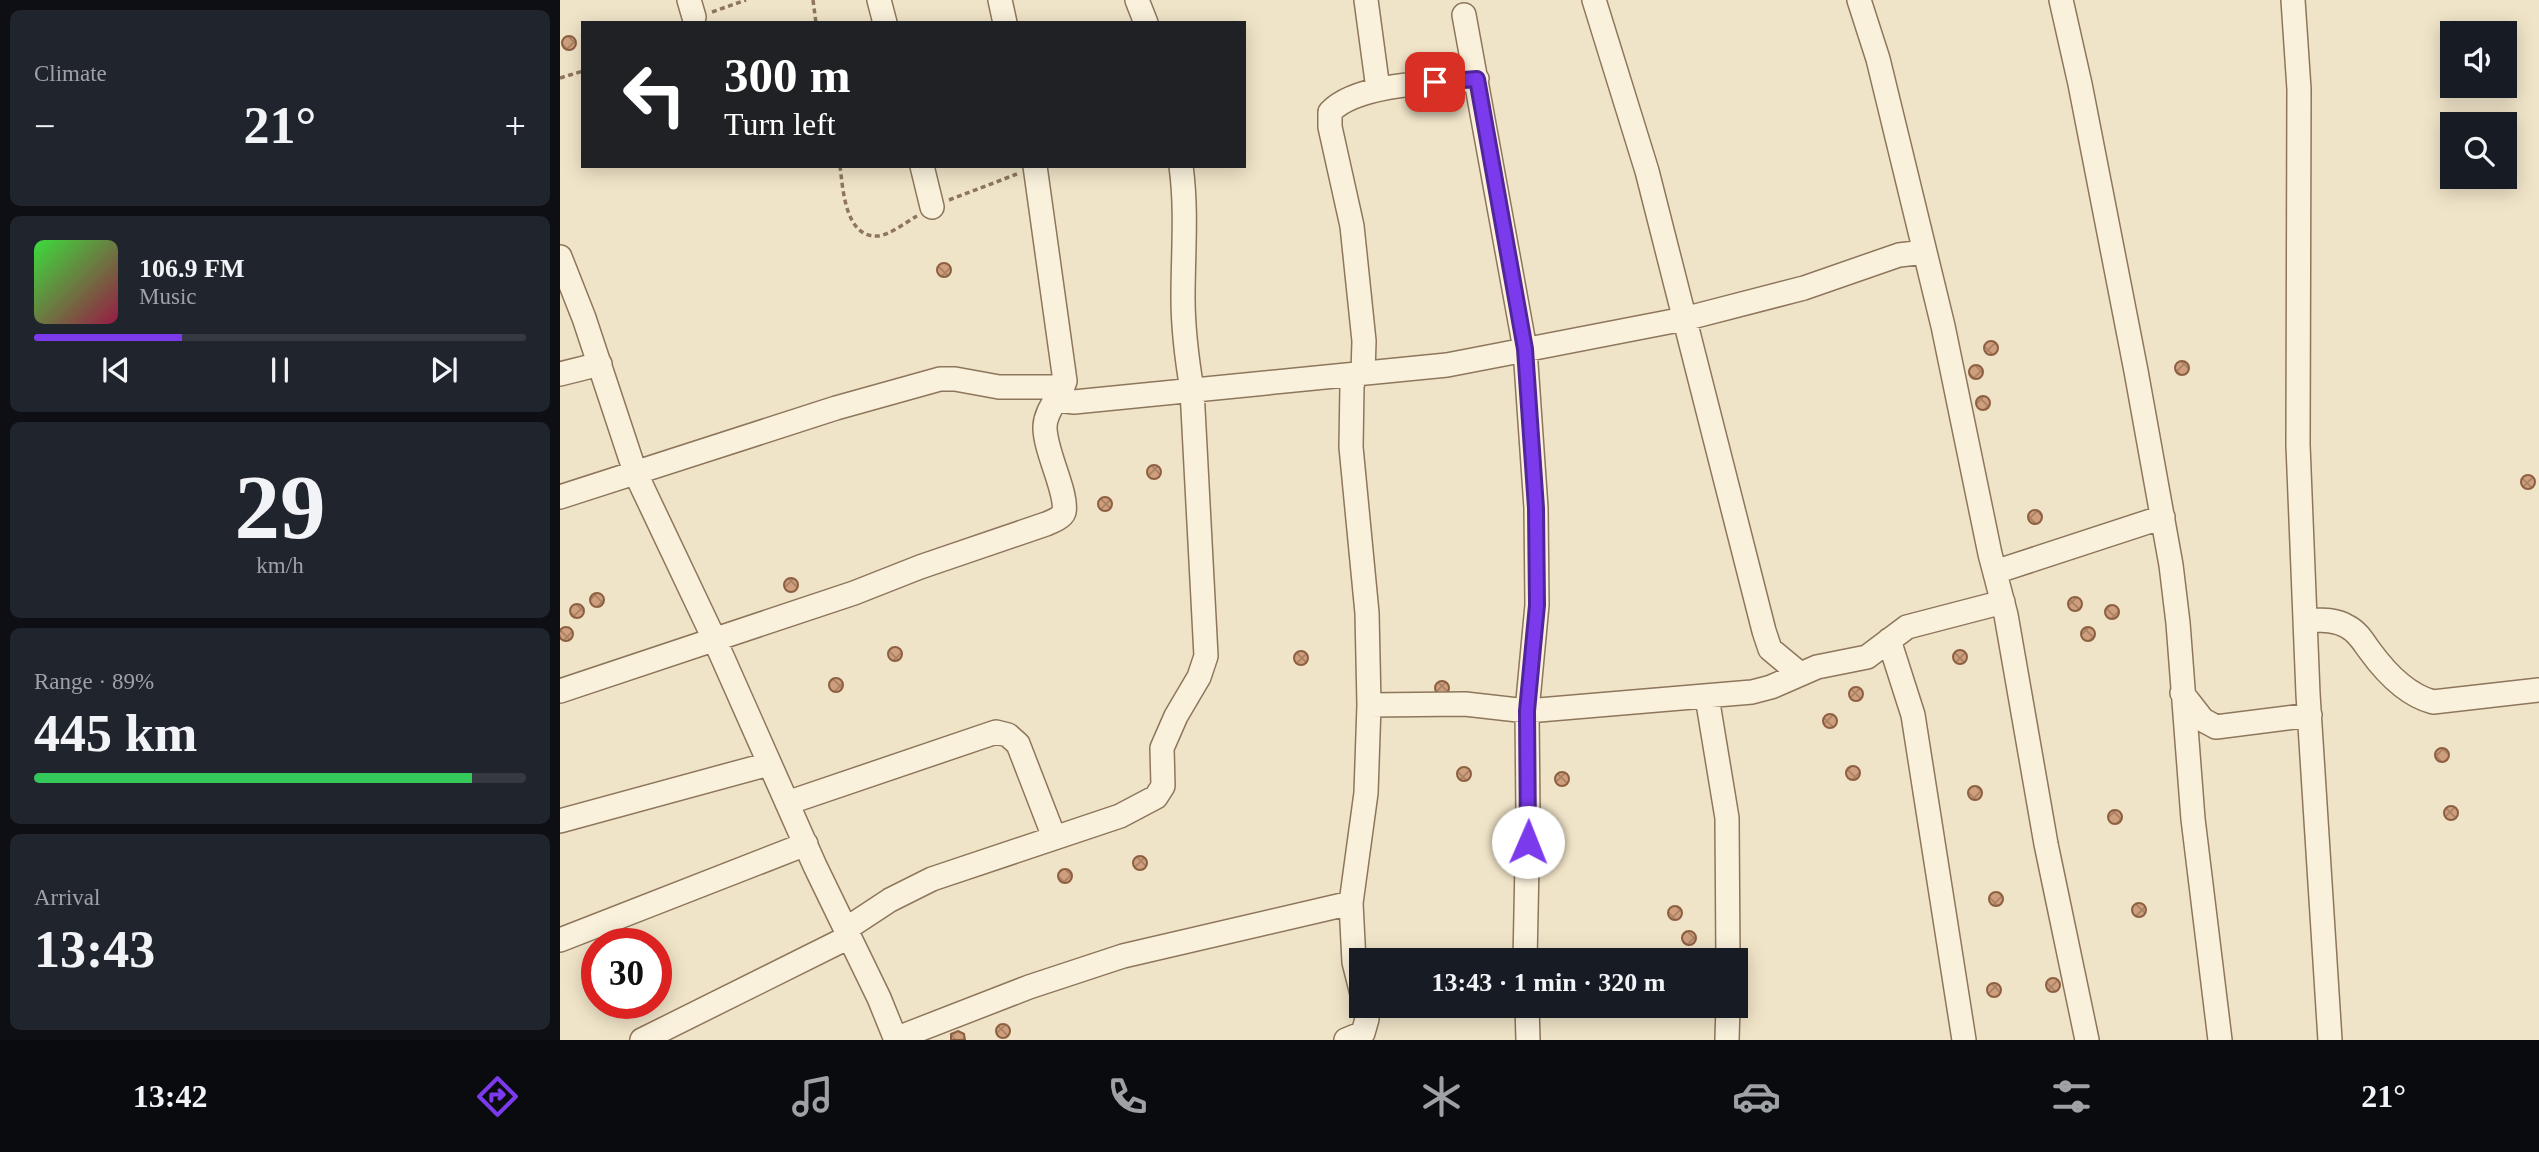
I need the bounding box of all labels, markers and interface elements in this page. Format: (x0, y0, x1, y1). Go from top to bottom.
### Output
map controls (2440, 21, 2517, 189)
button: sound (2440, 21, 2517, 98)
text: 300 m (724, 48, 851, 103)
icon: left (609, 49, 700, 140)
pin (1405, 52, 1465, 112)
text: Climate (34, 61, 107, 86)
icon: arrive (1416, 63, 1454, 101)
text: 21° (244, 97, 316, 154)
text: − (34, 105, 55, 147)
text: + (505, 105, 526, 147)
text: Turn left (724, 106, 836, 142)
button: search (2440, 112, 2517, 189)
text: 106.9 FM (139, 254, 244, 283)
text: Music (139, 284, 197, 309)
icon: previous (97, 351, 135, 389)
icon: pause (261, 351, 299, 389)
icon: next (425, 351, 463, 389)
text: 29 (235, 457, 326, 558)
text: km/h (256, 553, 304, 578)
text: Range · 89% (34, 669, 154, 694)
text: 445 km (34, 705, 197, 762)
position arrow (1491, 805, 1565, 879)
text: Arrival (34, 885, 100, 910)
text: 13:43 (34, 921, 155, 978)
speed limit sign: 30 (581, 928, 672, 1019)
text: 13:43 · 1 min · 320 m (1432, 968, 1666, 997)
icon: directions (473, 1072, 522, 1121)
icon: music (788, 1072, 837, 1121)
icon: phone (1103, 1072, 1152, 1121)
icon: climate (1417, 1072, 1466, 1121)
icon: car (1732, 1072, 1781, 1121)
icon: filters (2047, 1072, 2096, 1121)
text: 13:42 (133, 1078, 208, 1114)
text: 21° (2361, 1078, 2406, 1114)

